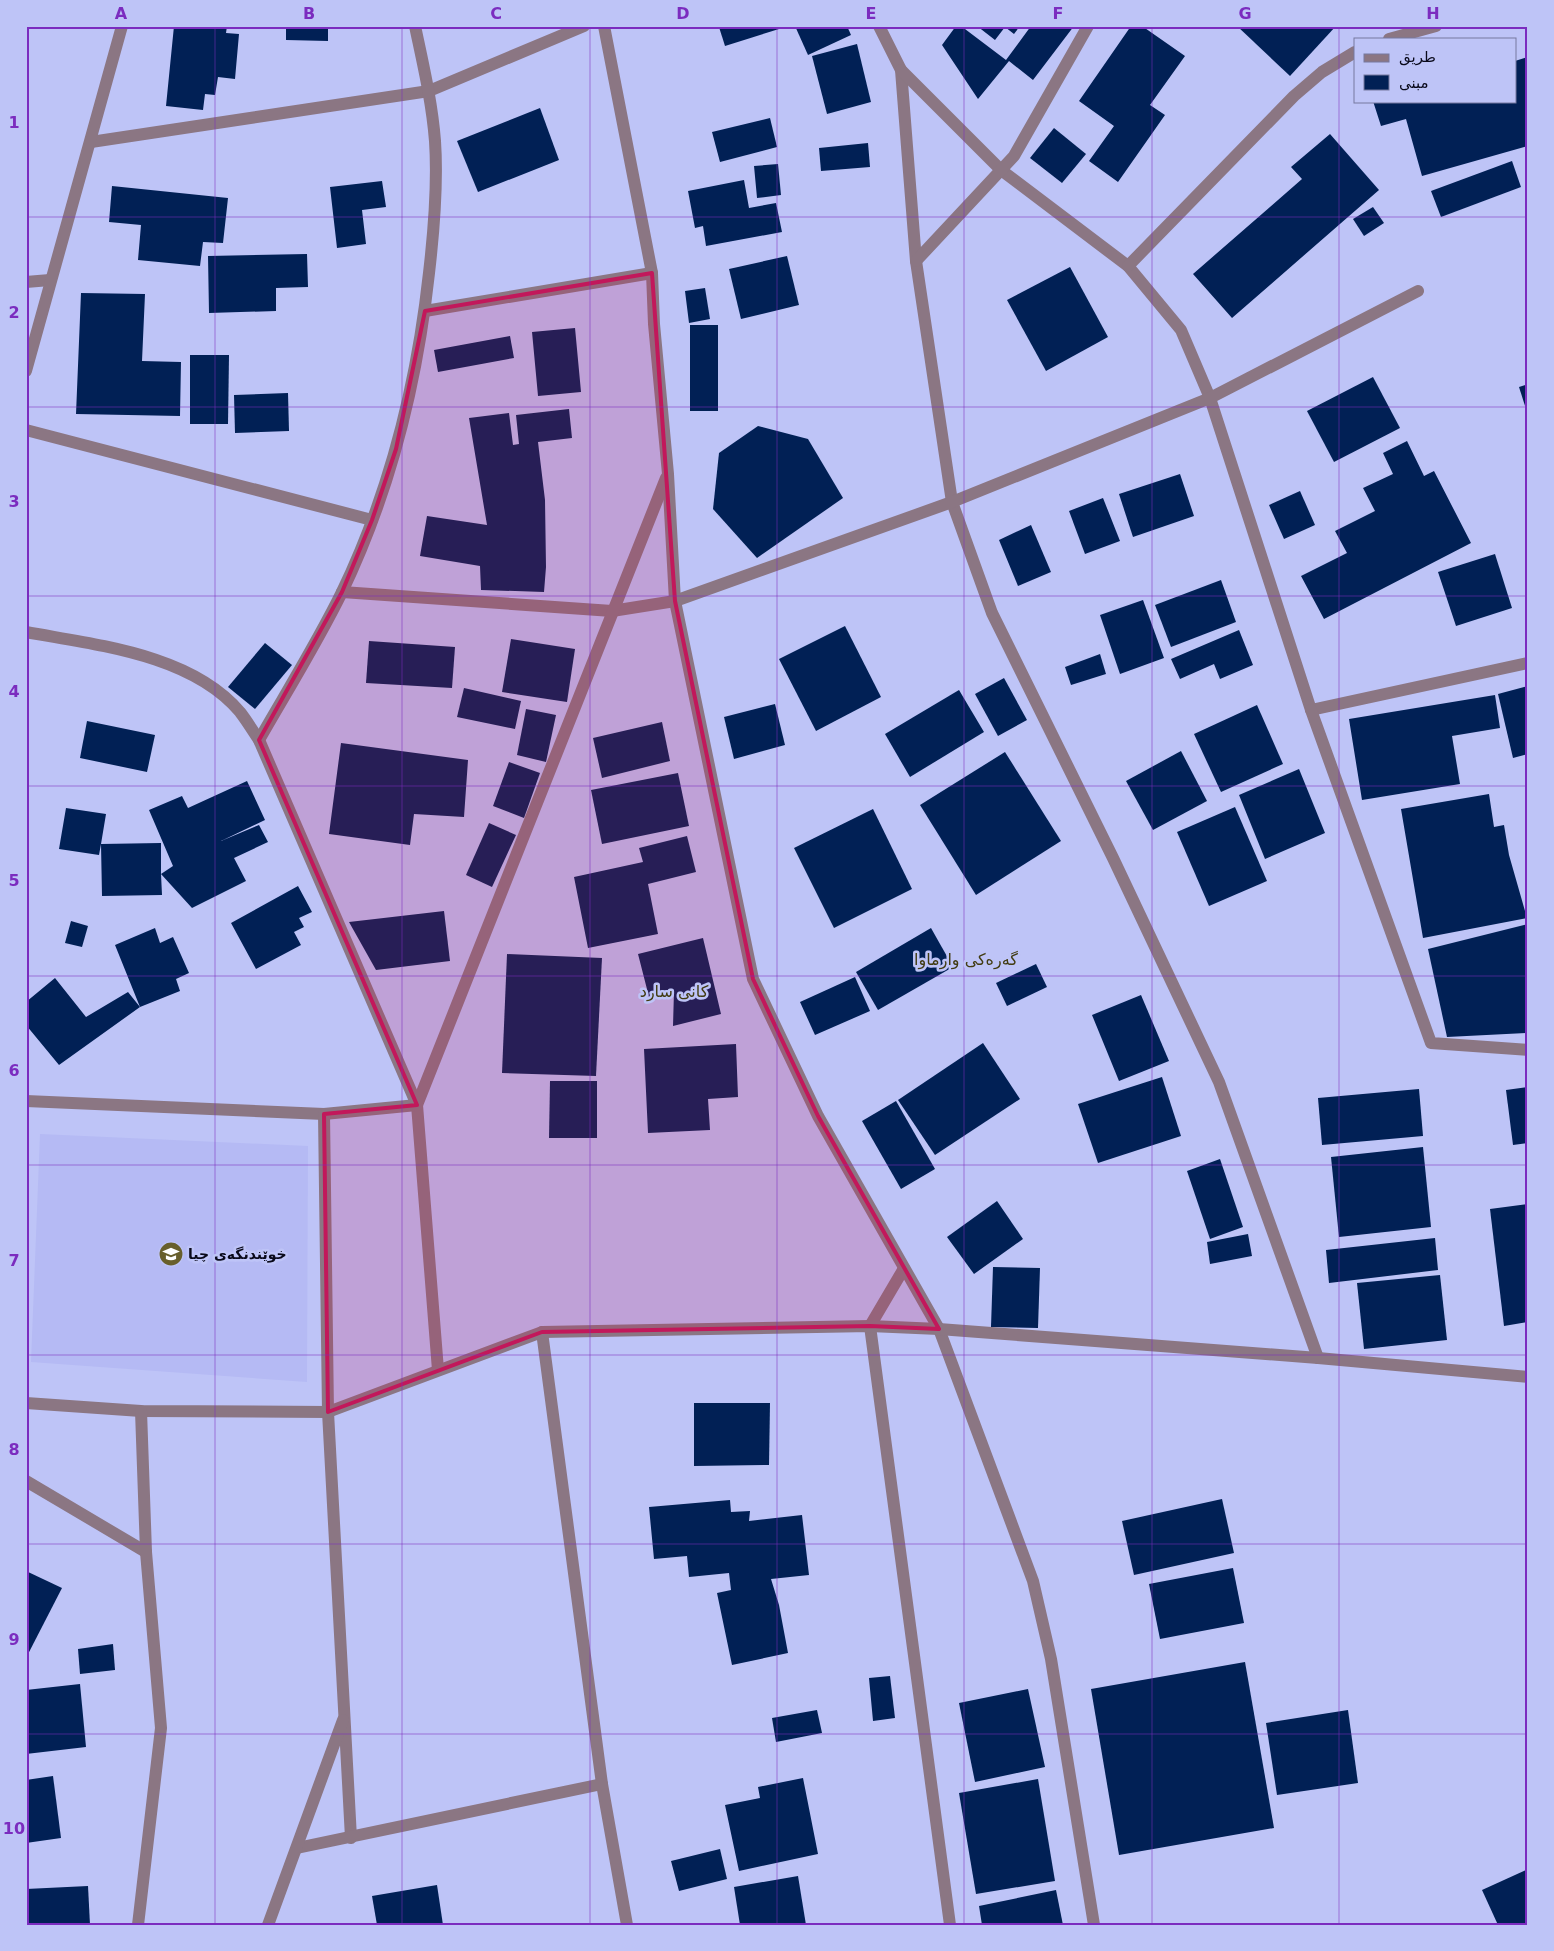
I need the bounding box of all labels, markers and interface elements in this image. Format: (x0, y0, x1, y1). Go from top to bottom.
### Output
text: A (115, 4, 128, 23)
text: B (303, 4, 315, 23)
text: C (490, 4, 502, 23)
text: D (676, 4, 690, 23)
text: E (866, 4, 876, 23)
text: F (1053, 4, 1063, 23)
text: G (1238, 4, 1252, 23)
text: H (1426, 4, 1440, 23)
legend (1354, 38, 1516, 102)
text: طريق (1399, 48, 1436, 66)
text: مبنى (1399, 74, 1429, 92)
text: 1 (8, 113, 20, 132)
text: 2 (8, 303, 20, 322)
text: 3 (8, 492, 20, 511)
text: 4 (8, 682, 20, 701)
text: 5 (8, 871, 20, 890)
district label: گەرەکی وارماوا (914, 950, 1018, 970)
district label: کانی سارد (640, 982, 709, 1002)
text: 6 (8, 1061, 20, 1080)
school or university icon: خوێندنگەی چیا (158, 1241, 184, 1267)
place label: خوێندنگەی چیا (188, 1246, 287, 1263)
text: 7 (8, 1251, 20, 1270)
text: 8 (8, 1440, 20, 1459)
text: 9 (8, 1630, 20, 1649)
text: 10 (3, 1819, 25, 1838)

